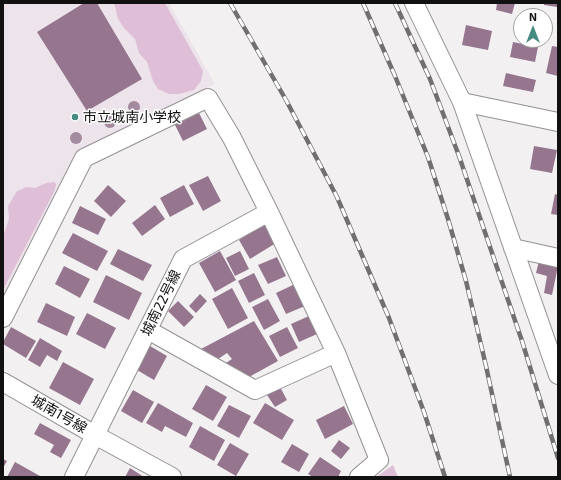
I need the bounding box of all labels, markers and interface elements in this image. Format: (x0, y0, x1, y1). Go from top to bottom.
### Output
north arrow (513, 8, 553, 48)
text: N (529, 10, 537, 23)
place label: 市立城南小学校 (83, 109, 181, 125)
marker: 市立城南小学校 (70, 112, 80, 122)
street label: 城南22号線 (138, 267, 184, 339)
street label: 城南1号線 (28, 391, 90, 437)

